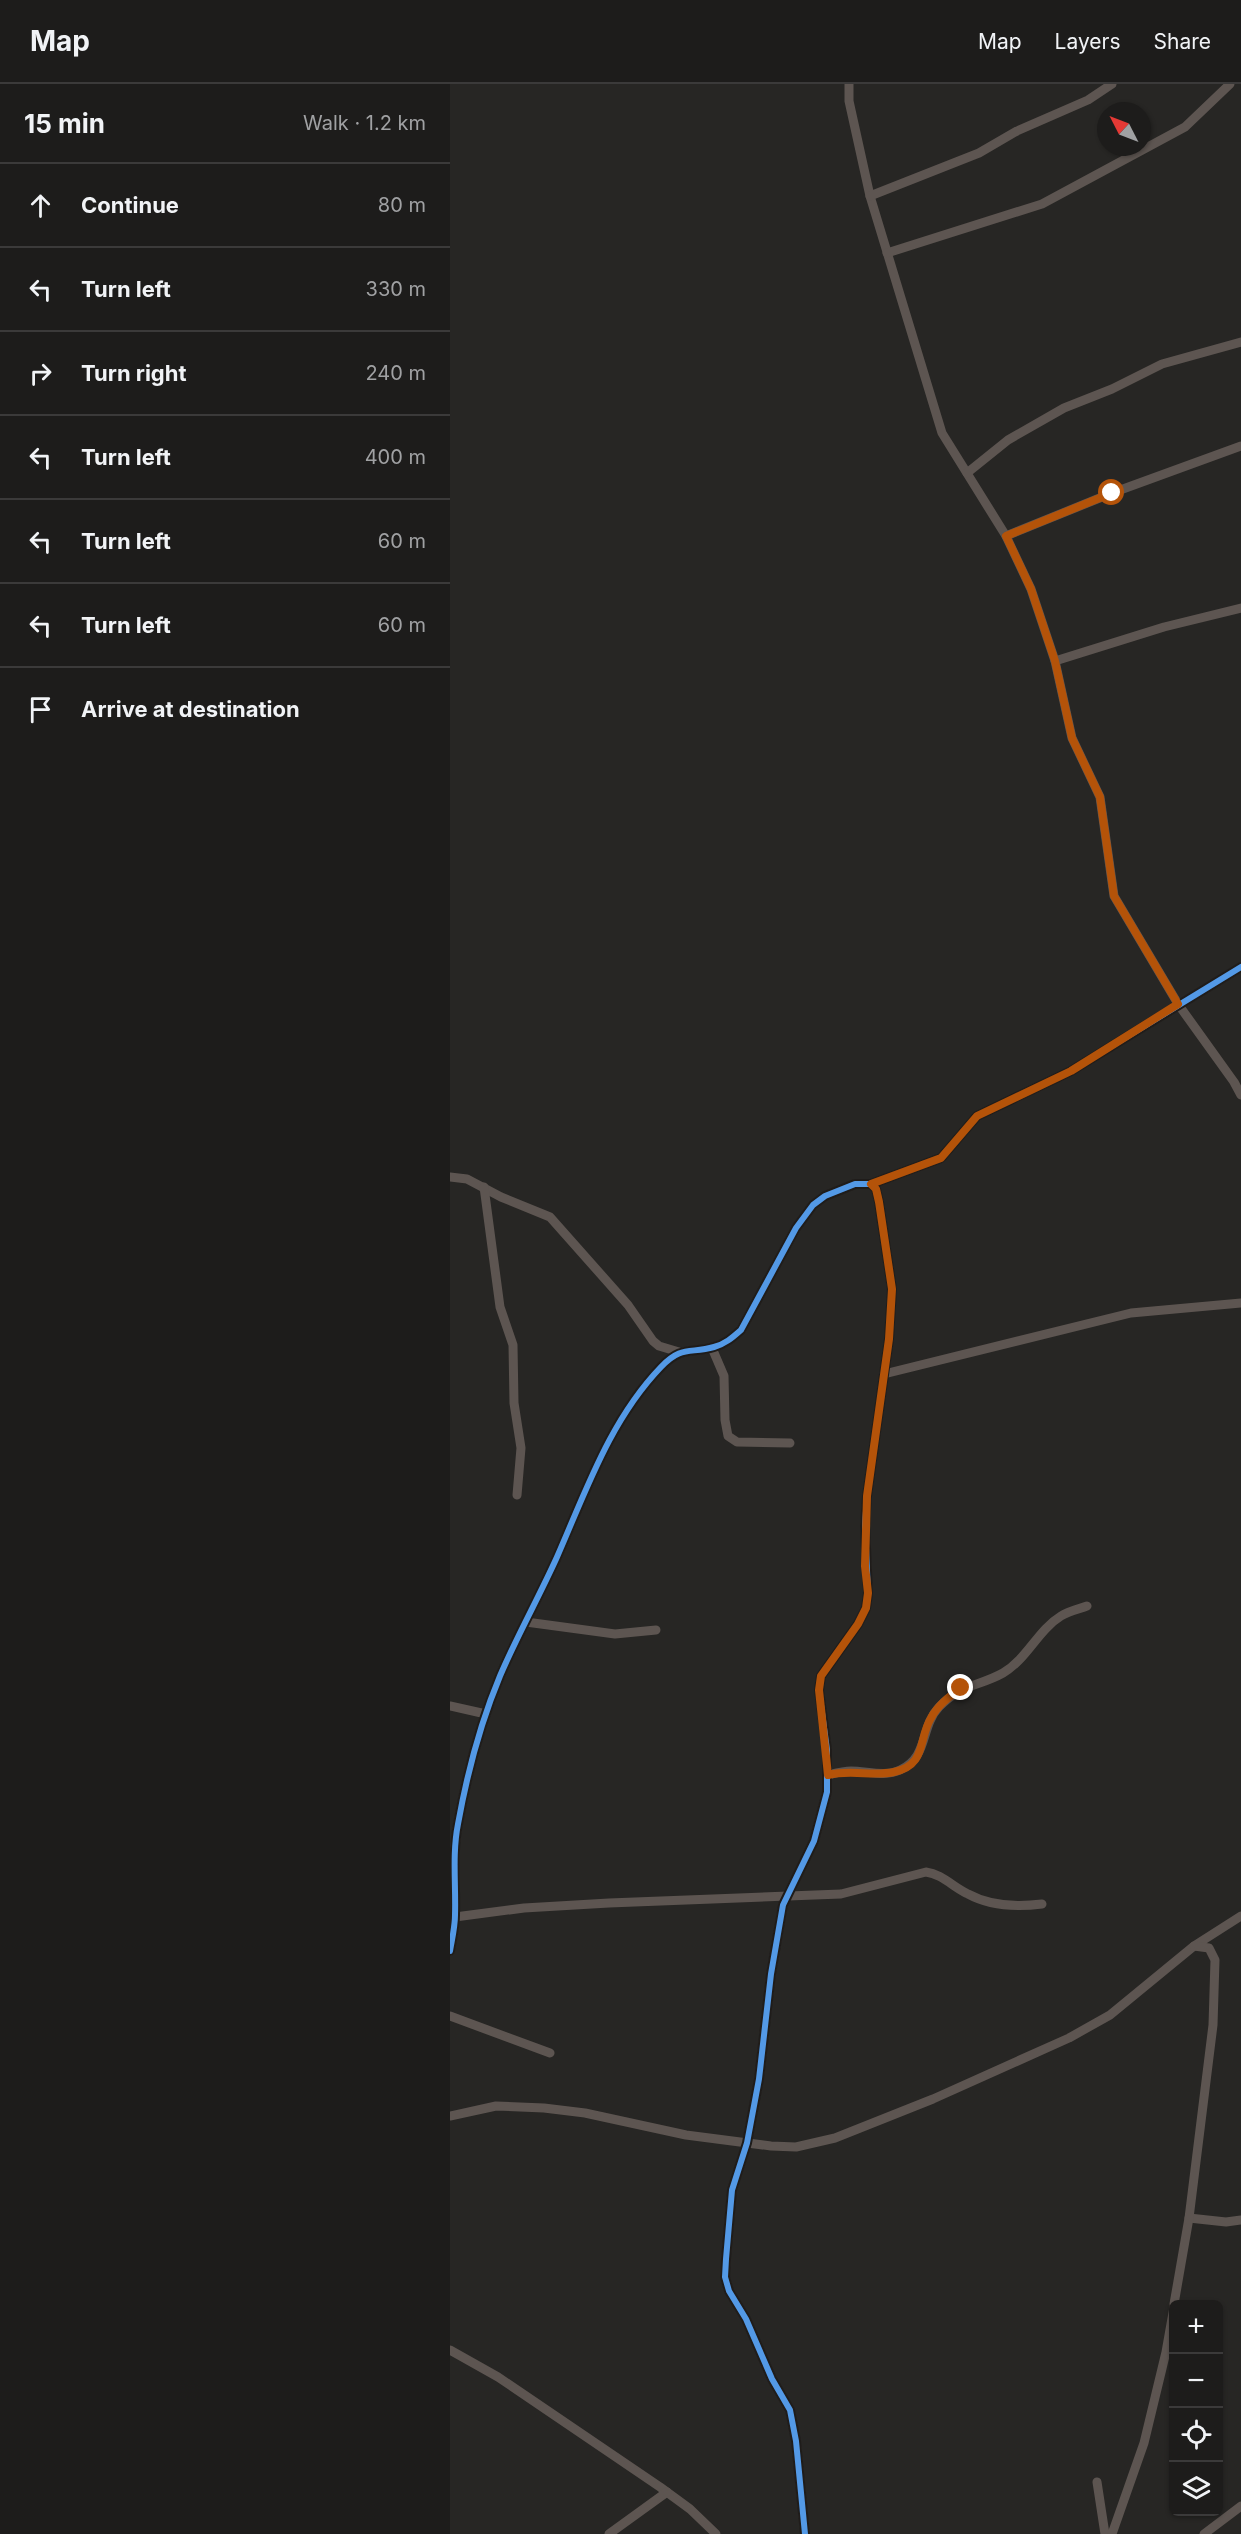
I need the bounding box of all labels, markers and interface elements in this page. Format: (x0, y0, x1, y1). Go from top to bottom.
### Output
text: Map (30, 24, 90, 58)
text: Map (978, 29, 1022, 54)
text: Layers (1055, 29, 1121, 54)
text: Share (1154, 29, 1211, 54)
north arrow (1097, 102, 1151, 156)
text: 15 min (24, 108, 105, 139)
text: Walk · 1.2 km (303, 111, 426, 135)
icon: ahead (24, 189, 57, 222)
text: Continue (81, 192, 179, 218)
text: 80 m (378, 193, 426, 217)
icon: left (24, 273, 57, 306)
text: Turn left (81, 276, 171, 302)
text: 330 m (366, 277, 426, 301)
icon: right (24, 357, 57, 390)
text: Turn right (81, 360, 187, 386)
text: 240 m (365, 361, 426, 385)
icon: left (24, 441, 57, 474)
text: Turn left (81, 444, 171, 470)
text: 400 m (365, 445, 426, 469)
route start (1098, 479, 1124, 505)
icon: left (24, 525, 57, 558)
text: Turn left (81, 528, 171, 554)
text: 60 m (378, 529, 426, 553)
icon: left (24, 609, 57, 642)
text: Turn left (81, 612, 171, 638)
text: 60 m (378, 613, 426, 637)
icon: arrive (24, 693, 57, 726)
text: Arrive at destination (81, 696, 300, 722)
route end (947, 1674, 973, 1700)
map controls (1169, 2300, 1223, 2516)
button: + (1169, 2300, 1223, 2354)
button: − (1169, 2354, 1223, 2408)
button: locate (1169, 2408, 1223, 2462)
button: layers (1169, 2462, 1223, 2516)

